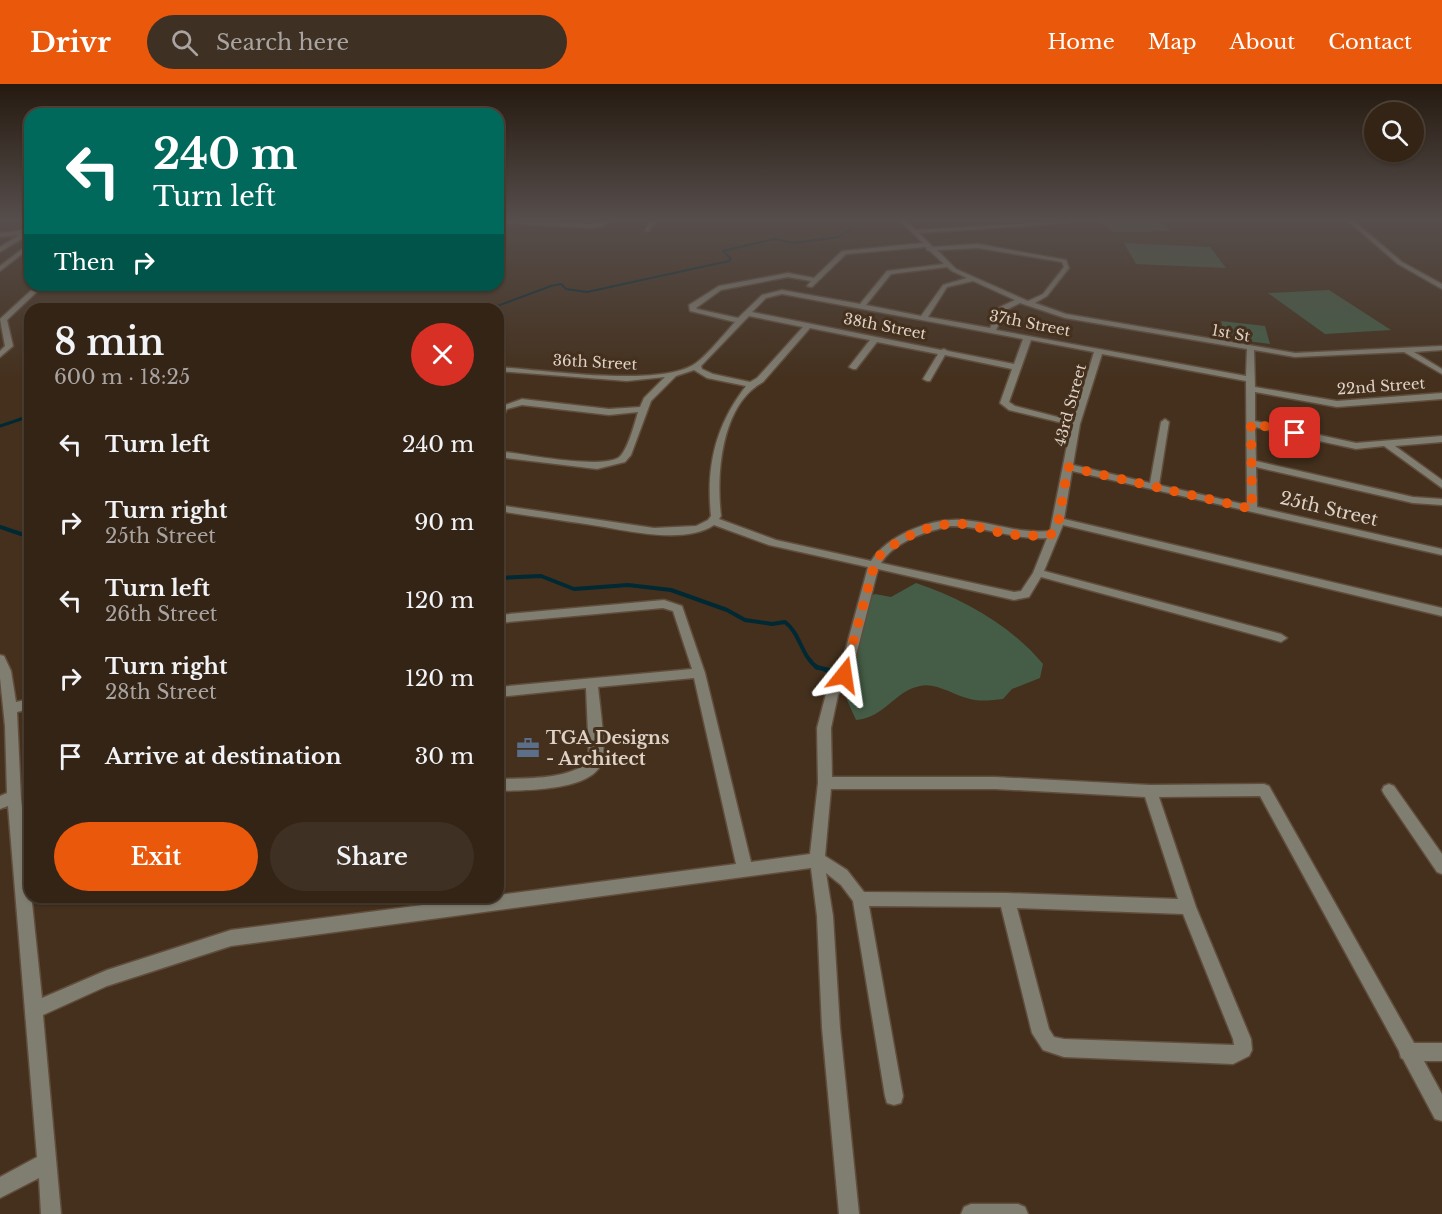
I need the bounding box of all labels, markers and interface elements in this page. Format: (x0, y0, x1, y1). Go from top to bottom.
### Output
search box (147, 15, 567, 69)
text: Drivr (30, 25, 111, 60)
icon: search (168, 26, 201, 59)
text: Search here (216, 29, 349, 56)
text: Home (1048, 29, 1115, 55)
text: Map (1148, 29, 1196, 55)
text: About (1229, 29, 1295, 55)
text: Contact (1328, 29, 1412, 55)
map controls (1364, 102, 1424, 162)
button: search (1364, 102, 1424, 162)
text: 240 m (153, 128, 298, 180)
icon: left (54, 132, 132, 210)
text: Turn left (153, 180, 276, 213)
icon: right (127, 246, 160, 279)
text: Then (54, 249, 115, 276)
street label: 37th Street (988, 306, 1072, 340)
street label: 38th Street (842, 309, 928, 343)
text: 8 min (54, 320, 164, 365)
street label: 1st St (1210, 320, 1252, 346)
button: close (411, 323, 474, 386)
street label: 36th Street (552, 350, 638, 374)
street label: 43rd Street (1050, 361, 1090, 448)
text: 600 m · 18:25 (54, 365, 190, 389)
street label: 22nd Street (1336, 373, 1426, 399)
pin (1269, 407, 1320, 458)
icon: arrive (1278, 416, 1311, 449)
icon: left (54, 428, 87, 461)
text: Turn left (105, 431, 210, 458)
text: 240 m (402, 431, 474, 458)
street label: 25th Street (1278, 487, 1380, 531)
text: Turn right (105, 497, 227, 524)
icon: right (54, 506, 87, 539)
text: 90 m (414, 509, 474, 536)
text: 25th Street (105, 524, 216, 548)
text: Turn left (105, 575, 210, 602)
icon: left (54, 584, 87, 617)
text: 120 m (405, 587, 474, 614)
text: 26th Street (105, 602, 217, 626)
position arrow (812, 643, 876, 707)
text: Turn right (105, 653, 227, 680)
icon: right (54, 662, 87, 695)
text: 120 m (405, 665, 474, 692)
text: 28th Street (105, 680, 217, 704)
place label: TGA Designs - Architect (546, 727, 669, 770)
office icon: TGA Designs - Architect (515, 735, 541, 761)
icon: arrive (54, 740, 87, 773)
text: Arrive at destination (105, 743, 342, 770)
text: 30 m (415, 743, 474, 770)
button: Exit (54, 822, 258, 891)
button: Share (270, 822, 474, 891)

